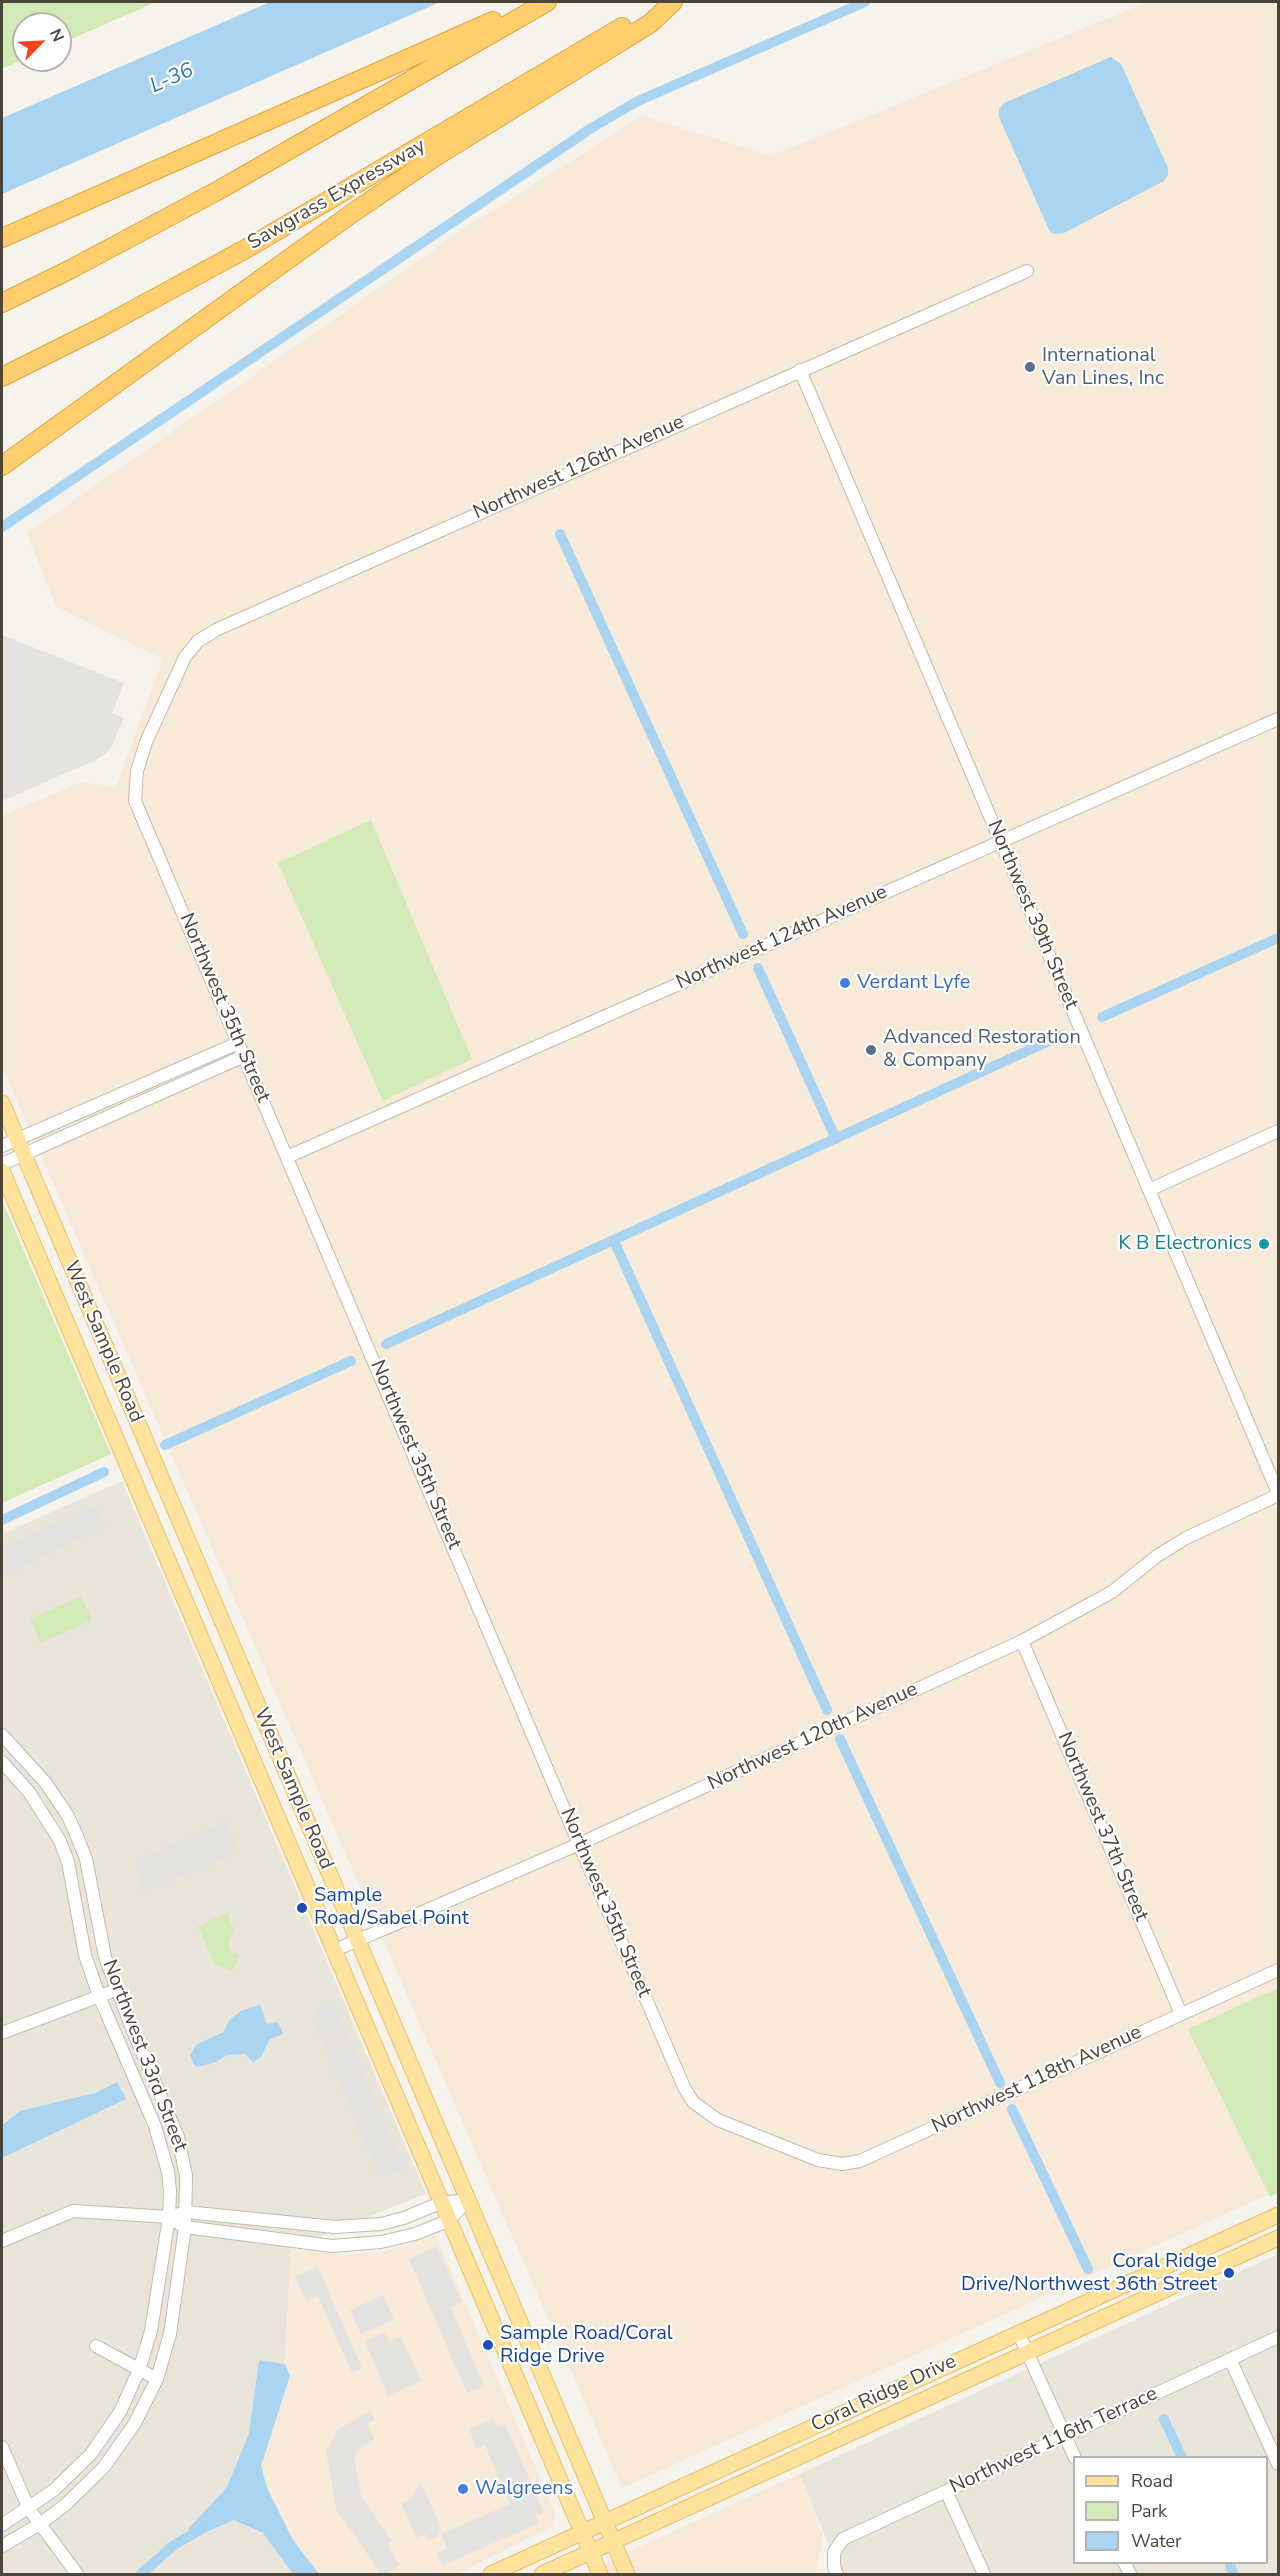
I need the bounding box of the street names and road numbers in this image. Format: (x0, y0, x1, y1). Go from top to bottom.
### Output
street label: Sawgrass Expressway (244, 134, 430, 256)
street label: Northwest 126th Avenue (470, 411, 688, 525)
street label: Northwest 39th Street (981, 817, 1083, 1013)
street label: Northwest 124th Avenue (673, 881, 891, 995)
street label: Northwest 35th Street (173, 910, 275, 1106)
street label: West Sample Road (58, 1258, 148, 1426)
street label: Northwest 35th Street (364, 1357, 466, 1553)
street label: Northwest 120th Avenue (704, 1678, 922, 1796)
street label: West Sample Road (248, 1705, 338, 1873)
street label: Northwest 37th Street (1051, 1729, 1153, 1925)
street label: Northwest 35th Street (554, 1805, 656, 2001)
street label: Northwest 33rd Street (96, 1957, 192, 2155)
street label: Northwest 118th Avenue (928, 2021, 1146, 2139)
street label: Coral Ridge Drive (808, 2350, 960, 2438)
street label: Northwest 116th Terrace (947, 2382, 1161, 2500)

